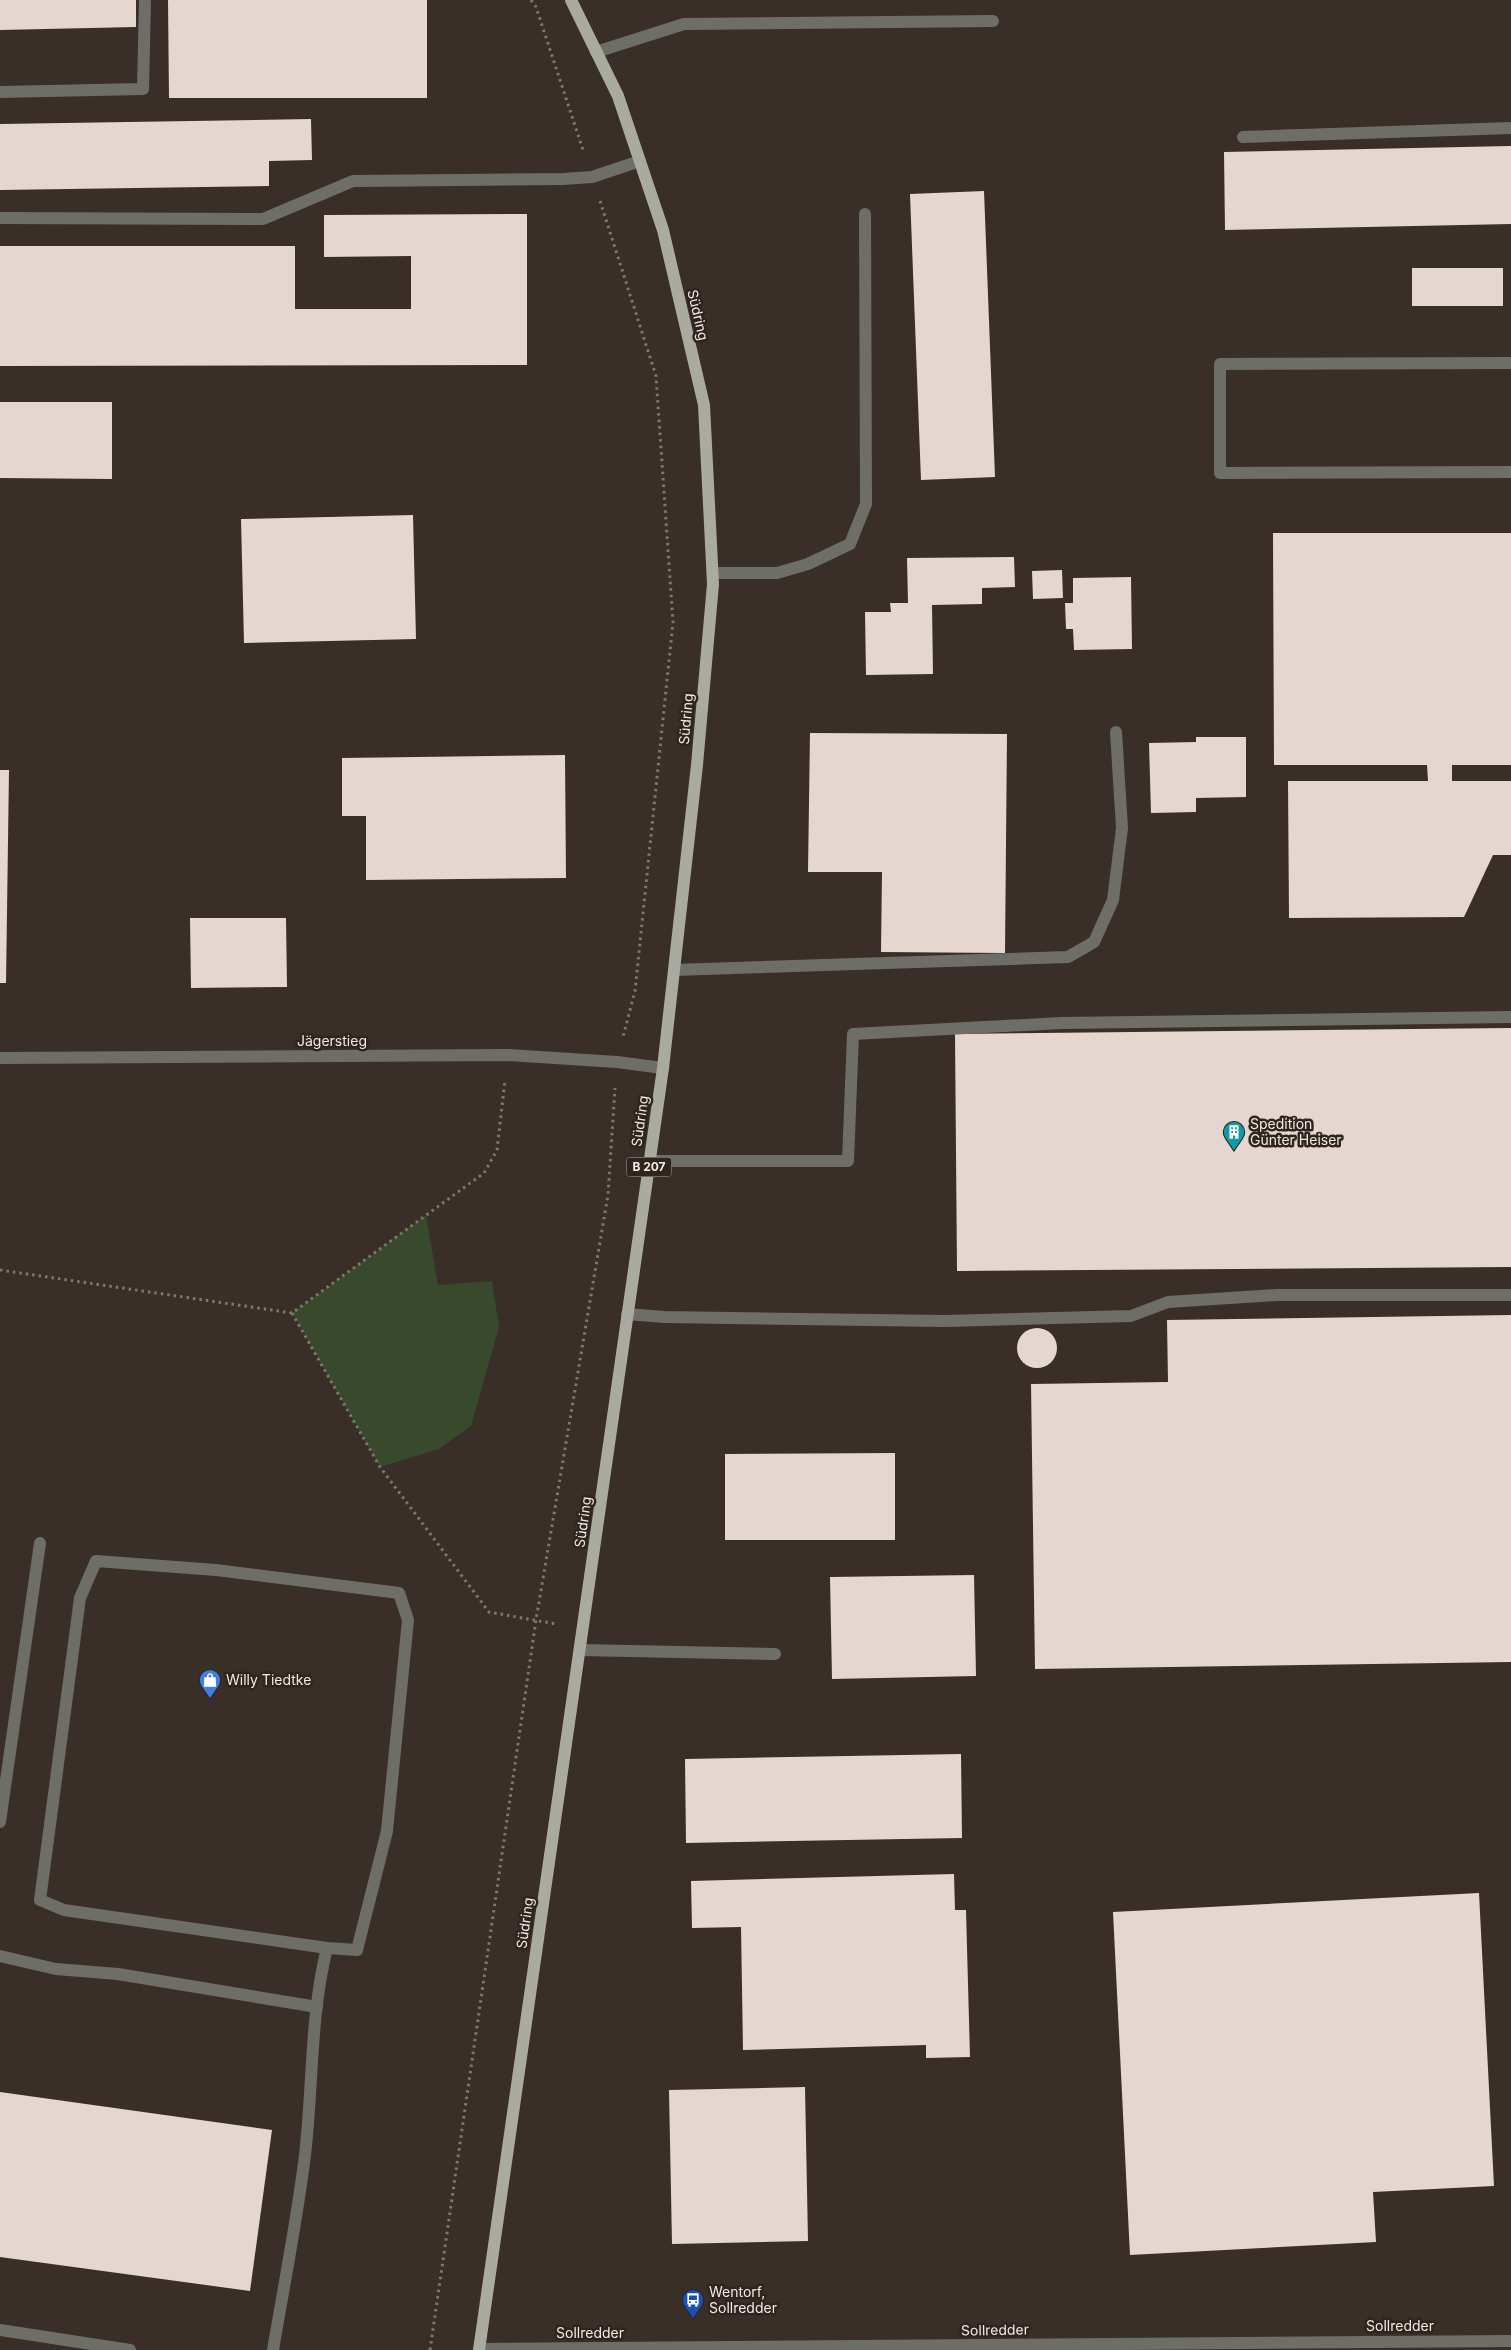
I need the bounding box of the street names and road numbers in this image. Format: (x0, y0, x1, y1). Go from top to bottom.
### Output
street label: Südring (684, 288, 713, 342)
street label: Südring (675, 693, 696, 745)
street label: Jägerstieg (297, 1032, 367, 1049)
street label: Südring (627, 1094, 652, 1148)
road number: B 207 (626, 1158, 672, 1176)
street label: Südring (570, 1495, 595, 1549)
street label: Südring (512, 1896, 537, 1950)
street label: Sollredder (1366, 2317, 1434, 2334)
street label: Sollredder (961, 2320, 1029, 2339)
street label: Sollredder (556, 2324, 624, 2341)

